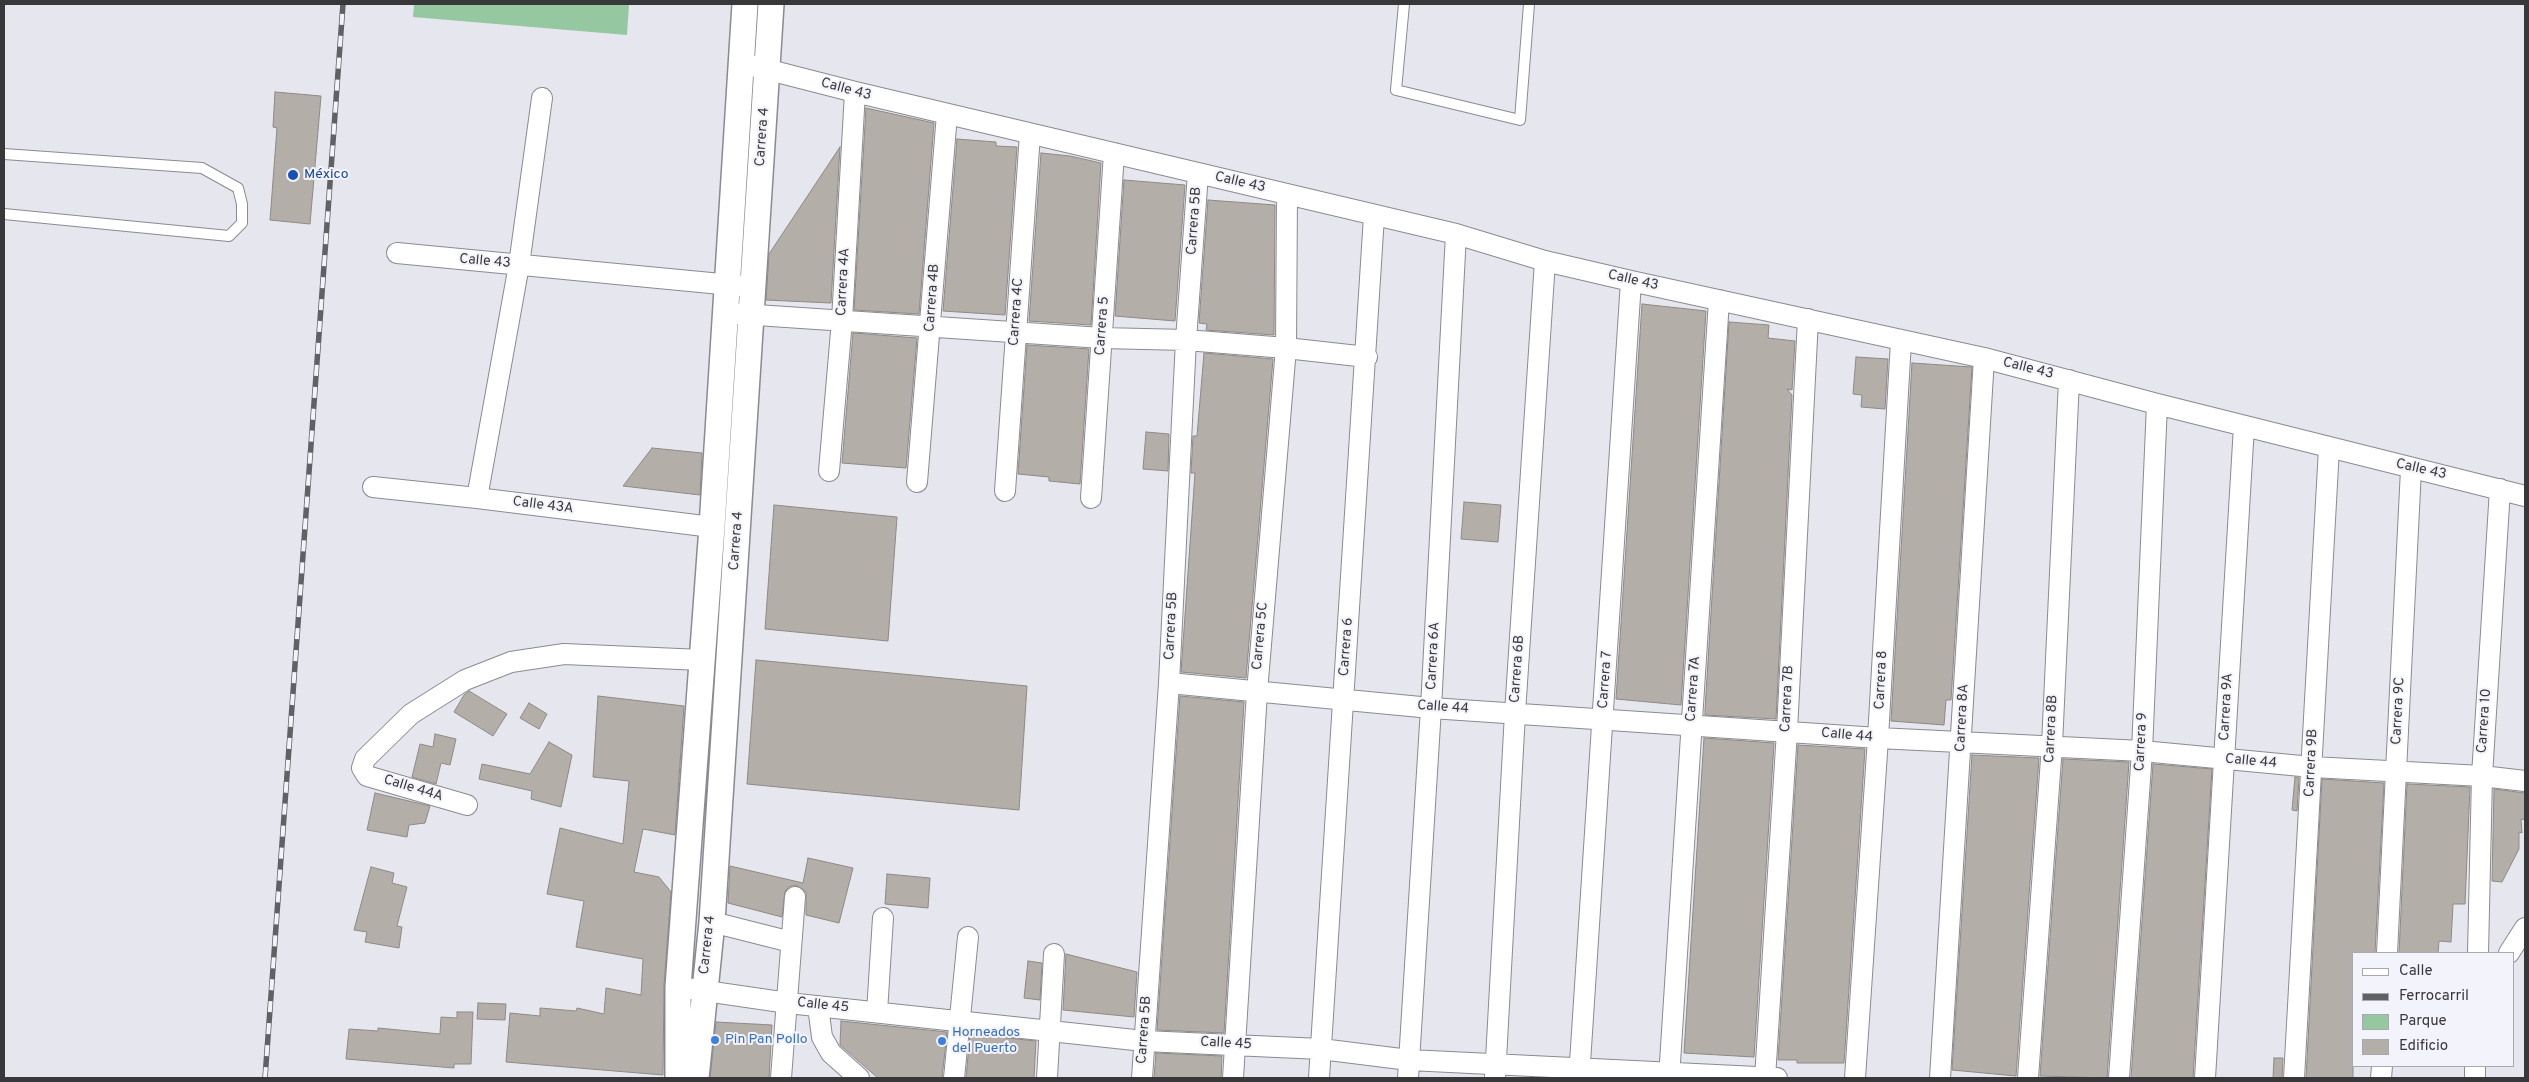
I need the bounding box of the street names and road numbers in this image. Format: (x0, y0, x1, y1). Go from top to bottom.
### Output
street label: Calle 43 (819, 75, 873, 105)
street label: Carrera 4 (753, 107, 773, 167)
street label: Calle 43 (1213, 169, 1267, 197)
street label: Carrera 5B (1184, 186, 1206, 256)
street label: Carrera 4A (834, 247, 854, 317)
street label: Calle 43 (459, 251, 511, 273)
street label: Carrera 4B (922, 263, 944, 333)
street label: Calle 43 (1606, 267, 1660, 295)
street label: Carrera 4C (1006, 277, 1028, 347)
street label: Carrera 5 (1093, 296, 1113, 356)
street label: Calle 43 (2001, 355, 2055, 383)
street label: Calle 43 (2394, 456, 2448, 484)
street label: Calle 43A (512, 494, 574, 518)
street label: Carrera 4 (727, 511, 747, 571)
street label: Carrera 5B (1162, 591, 1182, 661)
street label: Carrera 5C (1250, 601, 1272, 671)
street label: Carrera 6 (1337, 617, 1357, 677)
street label: Carrera 6A (1424, 622, 1444, 690)
street label: Carrera 6B (1507, 634, 1529, 704)
street label: Carrera 8 (1872, 650, 1892, 710)
street label: Carrera 7 (1596, 651, 1616, 709)
street label: Carrera 7A (1683, 656, 1705, 722)
street label: Carrera 7B (1778, 665, 1798, 733)
street label: Carrera 9A (2217, 673, 2237, 741)
street label: Carrera 9C (2389, 677, 2409, 745)
street label: Carrera 8A (1953, 683, 1973, 753)
street label: Carrera 10 (2474, 688, 2496, 754)
street label: Carrera 8B (2042, 694, 2062, 764)
street label: Calle 44 (1416, 698, 1470, 718)
street label: Carrera 9 (2132, 712, 2152, 772)
street label: Calle 44 (1820, 725, 1874, 747)
street label: Carrera 9B (2302, 729, 2322, 797)
street label: Calle 44 (2224, 751, 2278, 773)
street label: Calle 44A (381, 772, 445, 806)
street label: Carrera 4 (697, 915, 719, 975)
street label: Calle 45 (796, 995, 850, 1017)
street label: Carrera 5B (1134, 995, 1156, 1065)
street label: Calle 45 (1200, 1034, 1252, 1054)

